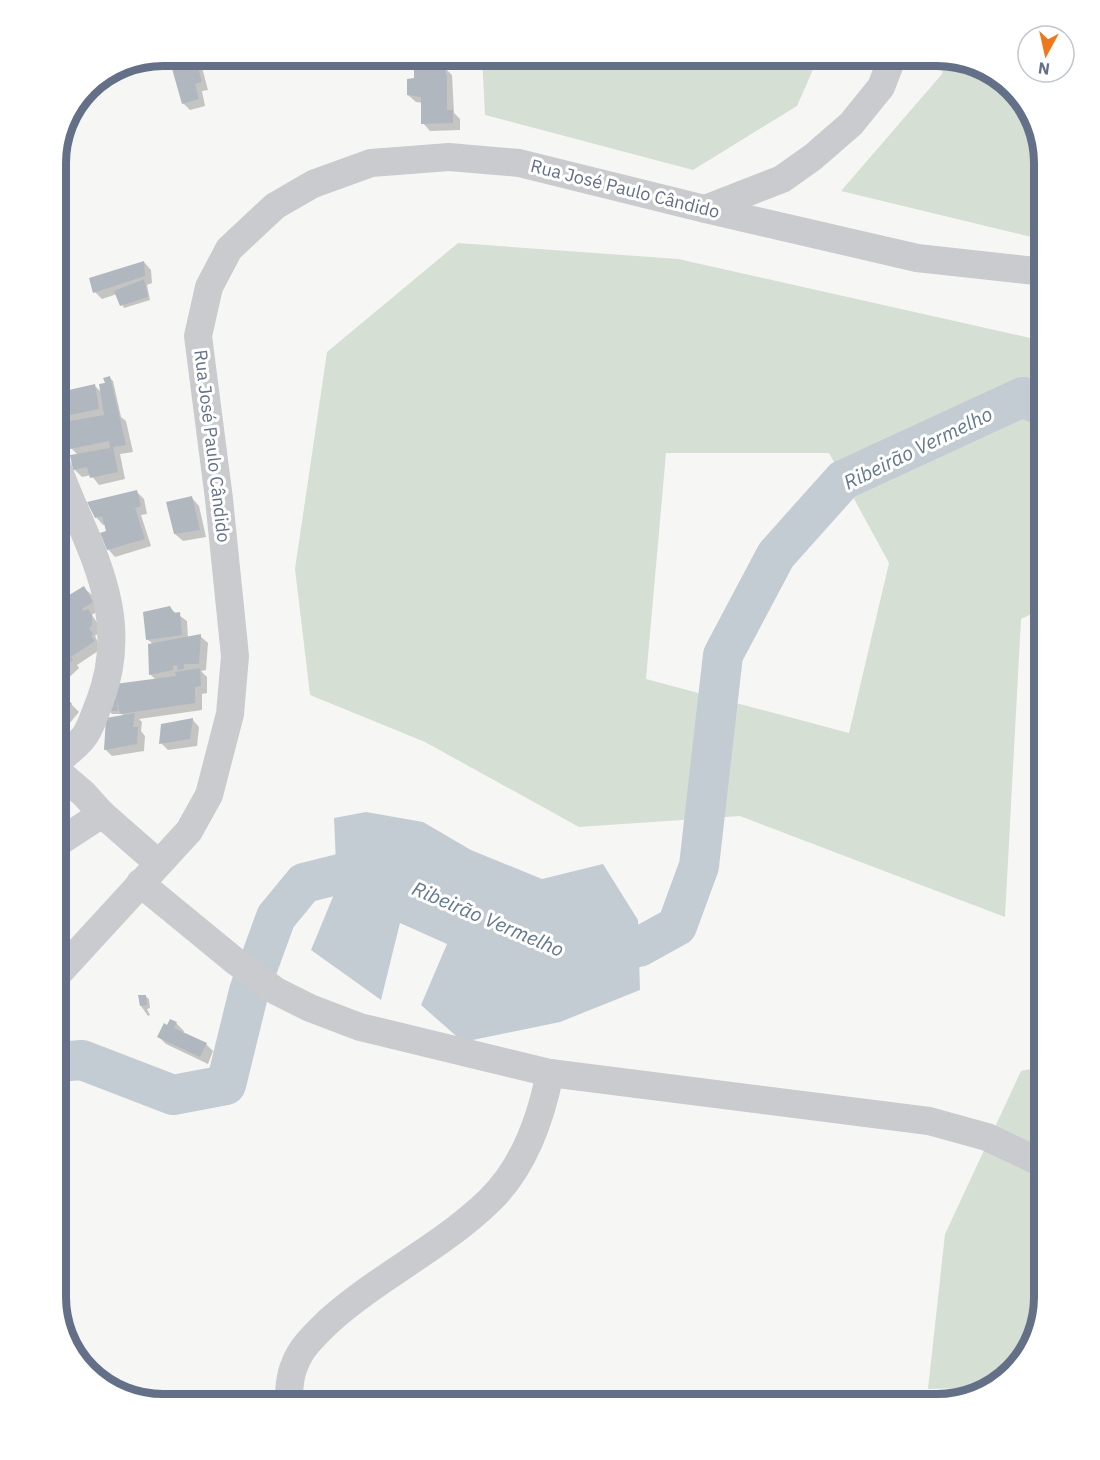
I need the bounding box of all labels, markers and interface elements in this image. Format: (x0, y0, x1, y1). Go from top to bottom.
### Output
north arrow (1016, 24, 1076, 84)
text: N (1037, 58, 1051, 80)
street label: Rua José Paulo Cândido (528, 154, 722, 223)
street label: Rua José Paulo Cândido (189, 348, 236, 544)
water label: Ribeirão Vermelho (839, 400, 997, 495)
water label: Ribeirão Vermelho (408, 874, 568, 963)

